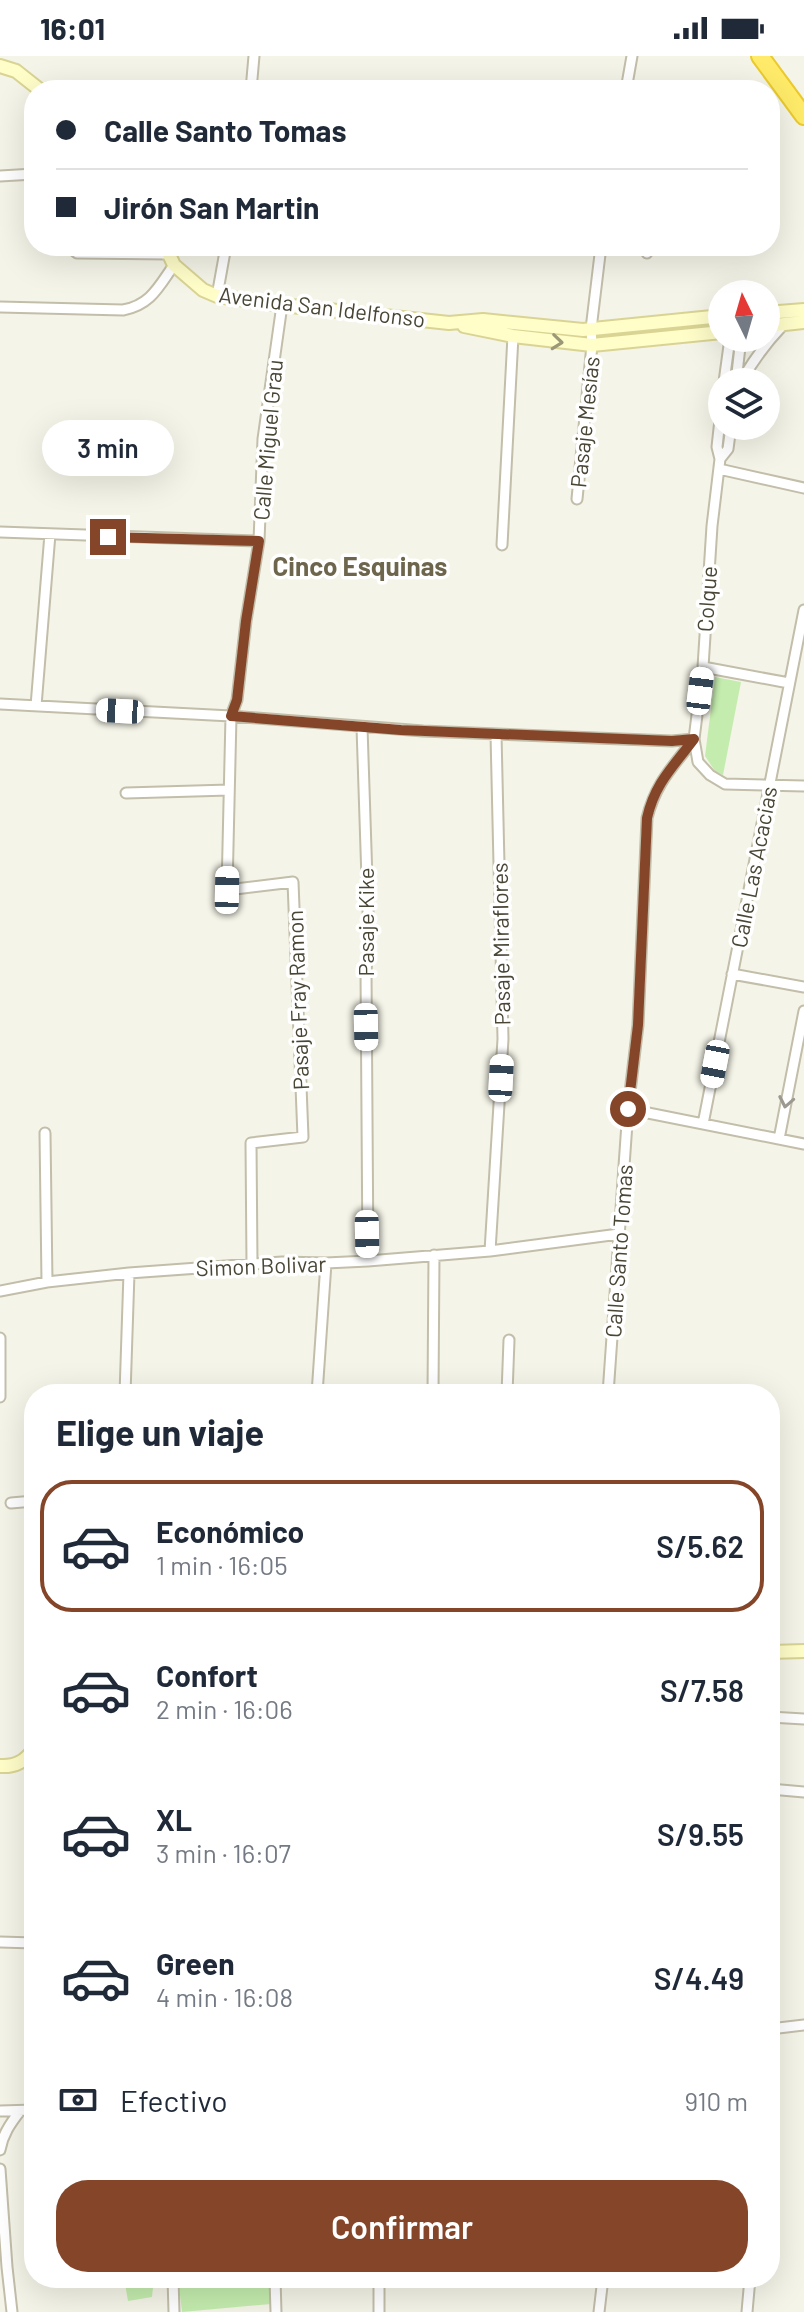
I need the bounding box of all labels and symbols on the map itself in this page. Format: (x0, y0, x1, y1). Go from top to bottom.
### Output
street label: Avenida San Idelfonso (217, 280, 427, 332)
north arrow (708, 280, 780, 352)
one-way arrow (551, 334, 564, 351)
street label: Pasaje Mesías (564, 355, 604, 489)
street label: Calle Miguel Grau (247, 358, 287, 521)
callout: 3 min (42, 421, 174, 477)
route end (90, 519, 126, 555)
district label: Cinco Esquinas (273, 550, 447, 581)
street label: Colque (691, 565, 721, 633)
car (685, 666, 715, 716)
car (95, 698, 145, 724)
street label: Calle Las Acacias (725, 784, 781, 950)
street label: Pasaje Miraflores (486, 862, 514, 1026)
car (215, 866, 239, 914)
street label: Pasaje Kike (352, 868, 378, 976)
street label: Pasaje Fray Ramon (281, 910, 313, 1090)
car (354, 1003, 378, 1051)
car (699, 1038, 731, 1090)
car (488, 1053, 514, 1103)
route start (610, 1091, 646, 1127)
one-way arrow (779, 1096, 796, 1109)
street label: Calle Santo Tomas (599, 1163, 637, 1338)
car (355, 1210, 379, 1258)
street label: Simon Bolivar (195, 1250, 327, 1280)

